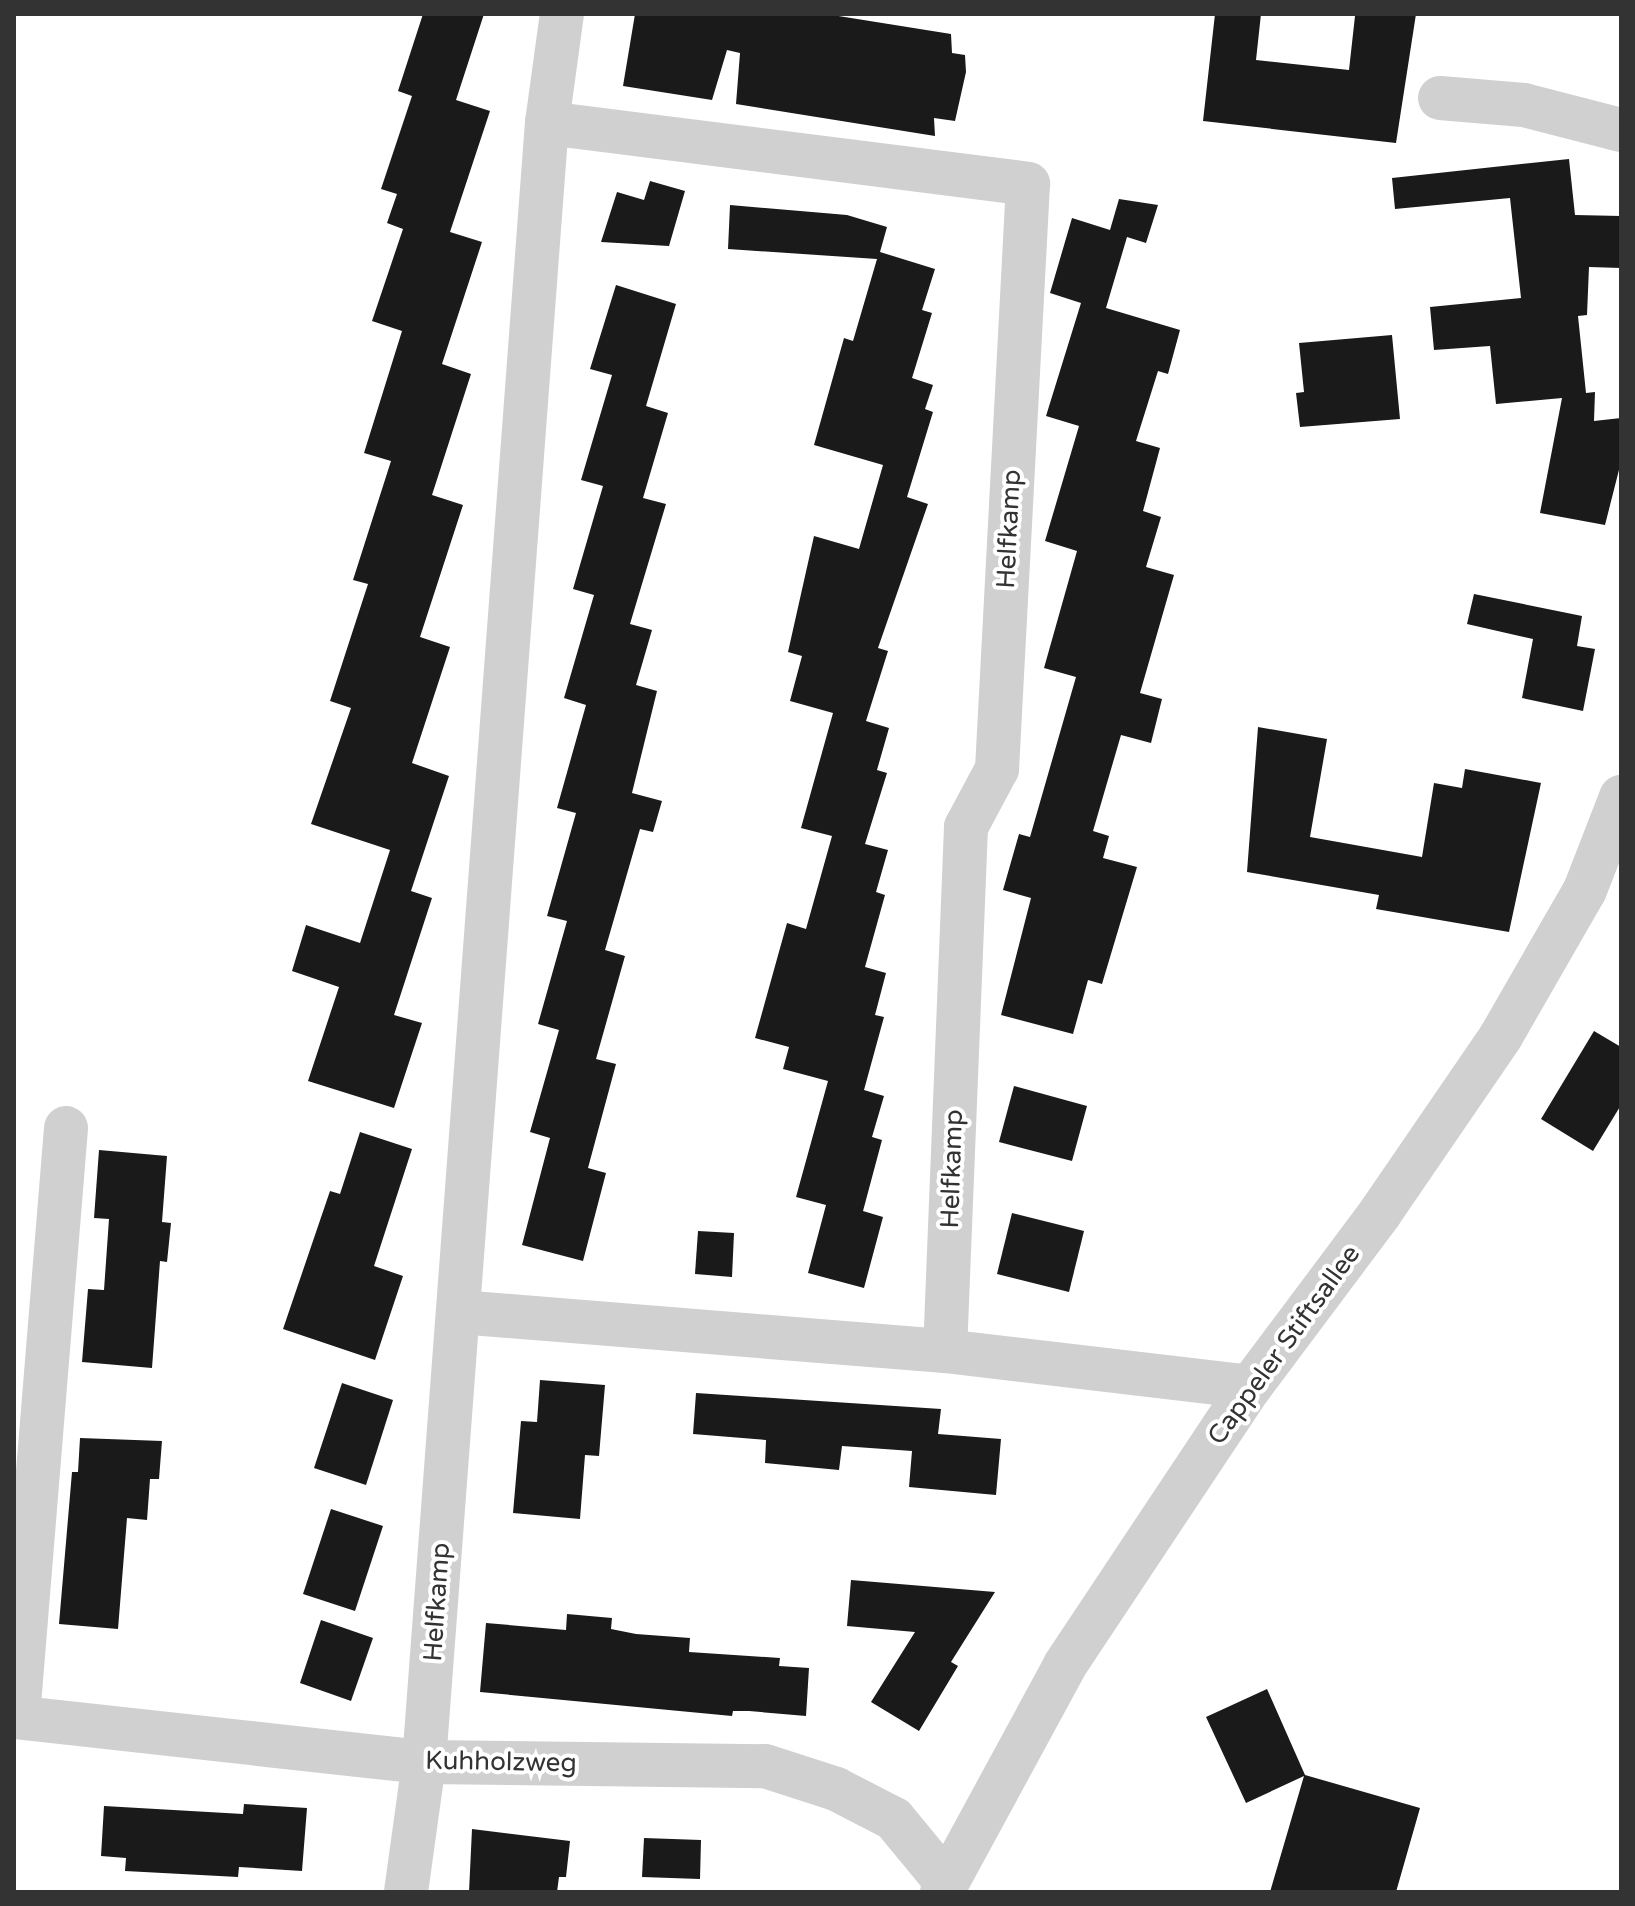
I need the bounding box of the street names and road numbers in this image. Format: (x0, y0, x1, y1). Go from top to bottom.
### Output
street label: Helfkamp (990, 469, 1028, 589)
street label: Helfkamp (934, 1109, 970, 1229)
street label: Cappeler Stiftsallee (1201, 1239, 1367, 1451)
street label: Helfkamp (417, 1541, 457, 1663)
street label: Kuhholzweg (425, 1745, 577, 1779)

